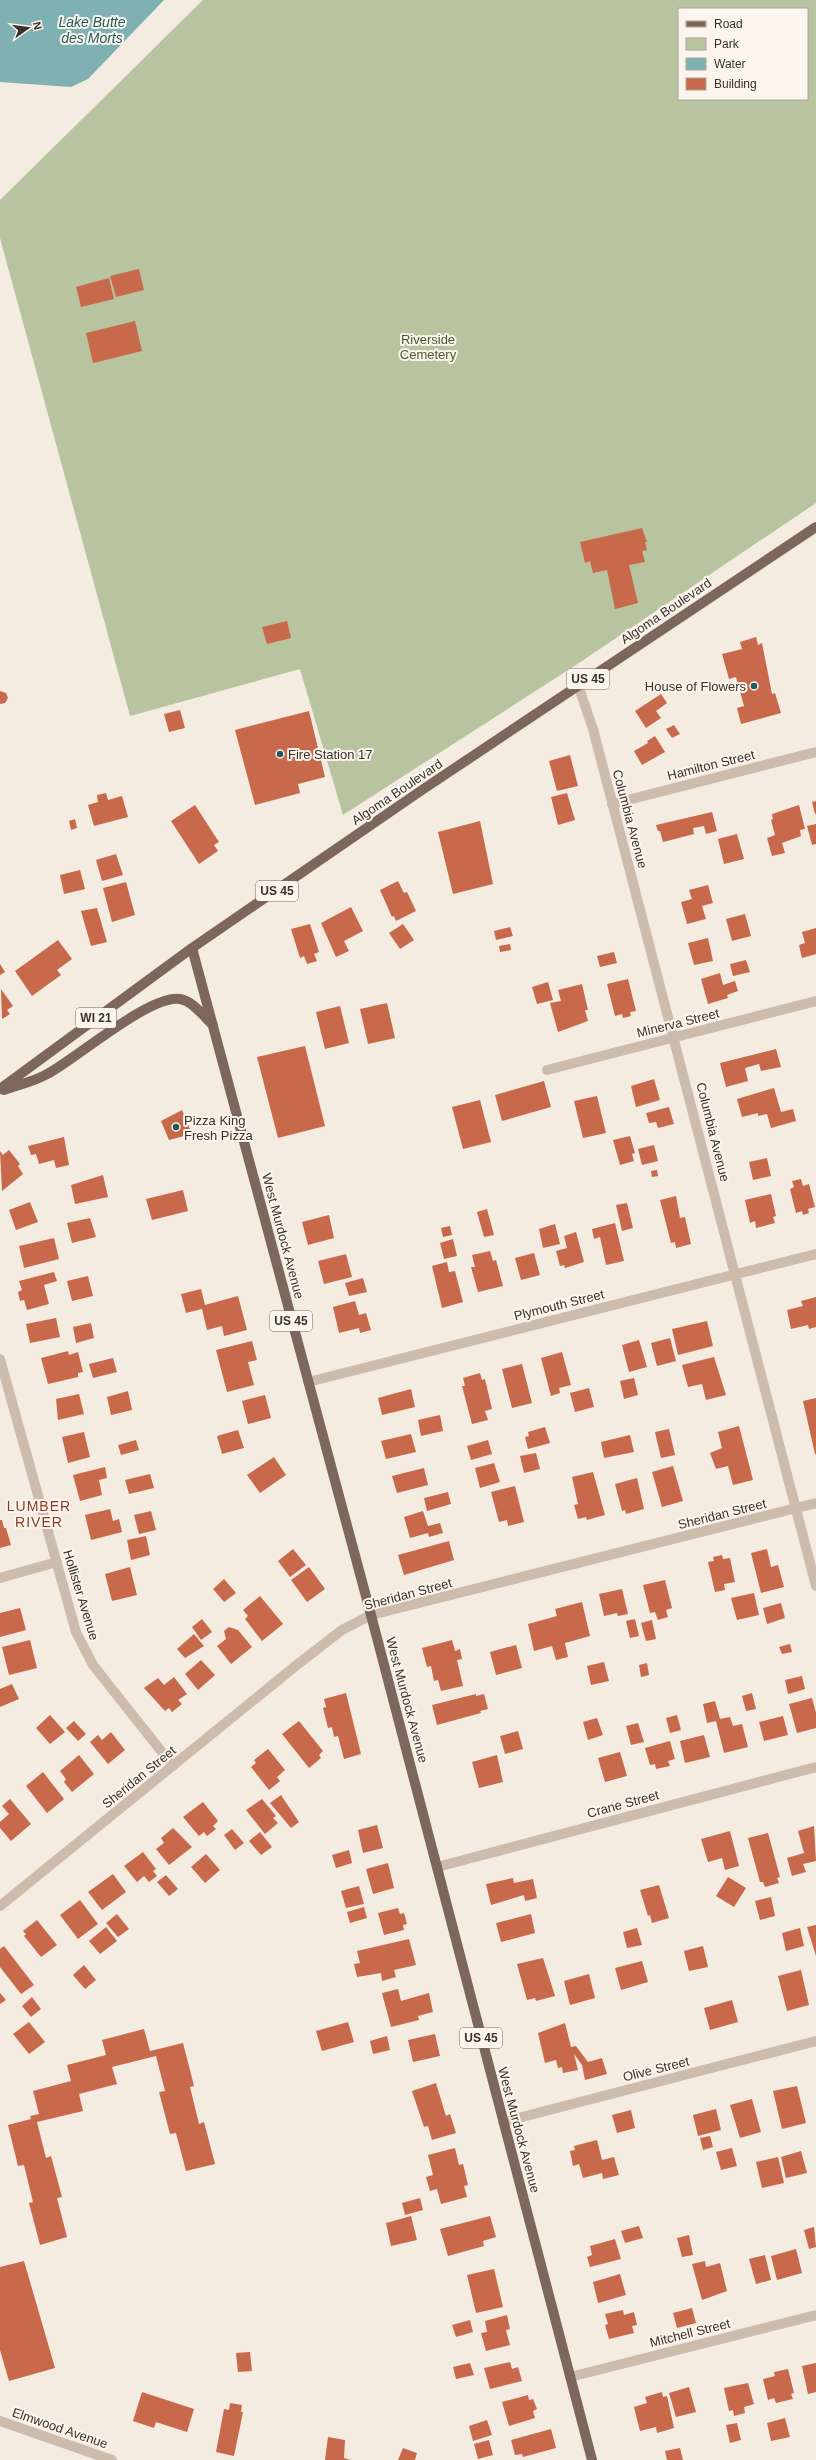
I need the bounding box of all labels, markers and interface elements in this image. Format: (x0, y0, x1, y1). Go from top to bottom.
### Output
north arrow (8, 8, 48, 48)
legend (678, 8, 808, 100)
water label: Lake Butte des Morts (59, 14, 126, 46)
text: Road (714, 17, 743, 31)
text: N (31, 20, 44, 31)
text: Park (714, 37, 740, 51)
text: Water (714, 57, 746, 71)
text: Building (714, 77, 757, 91)
park label: Riverside Cemetery (400, 332, 457, 362)
street label: Algoma Boulevard (618, 575, 714, 647)
road number: US 45 (567, 669, 609, 689)
place label: House of Flowers (645, 679, 746, 694)
marker: House of Flowers (749, 681, 759, 691)
place label: Fire Station 17 (288, 747, 373, 762)
street label: Hamilton Street (666, 747, 757, 783)
marker: Fire Station 17 (275, 749, 285, 759)
street label: Algoma Boulevard (349, 756, 445, 828)
street label: Columbia Avenue (610, 768, 650, 870)
road number: US 45 (256, 881, 298, 901)
street label: Minerva Street (635, 1005, 721, 1041)
road number: WI 21 (76, 1008, 116, 1028)
street label: Columbia Avenue (693, 1081, 733, 1183)
place label: Pizza King Fresh Pizza (184, 1113, 253, 1143)
marker: Pizza King Fresh Pizza (171, 1122, 181, 1132)
street label: West Murdock Avenue (259, 1171, 307, 1301)
street label: Plymouth Street (512, 1286, 606, 1323)
road number: US 45 (270, 1311, 312, 1331)
street label: Sheridan Street (676, 1496, 768, 1532)
district label: LUMBER RIVER (7, 1498, 71, 1530)
street label: Hollister Avenue (60, 1548, 102, 1642)
street label: Sheridan Street (362, 1575, 454, 1613)
street label: West Murdock Avenue (383, 1635, 431, 1765)
street label: Sheridan Street (99, 1743, 179, 1811)
street label: Crane Street (585, 1787, 661, 1821)
road number: US 45 (460, 2028, 502, 2048)
street label: Olive Street (621, 2053, 691, 2084)
street label: West Murdock Avenue (495, 2065, 543, 2195)
street label: Mitchell Street (648, 2316, 732, 2350)
street label: Elmwood Avenue (10, 2405, 110, 2451)

